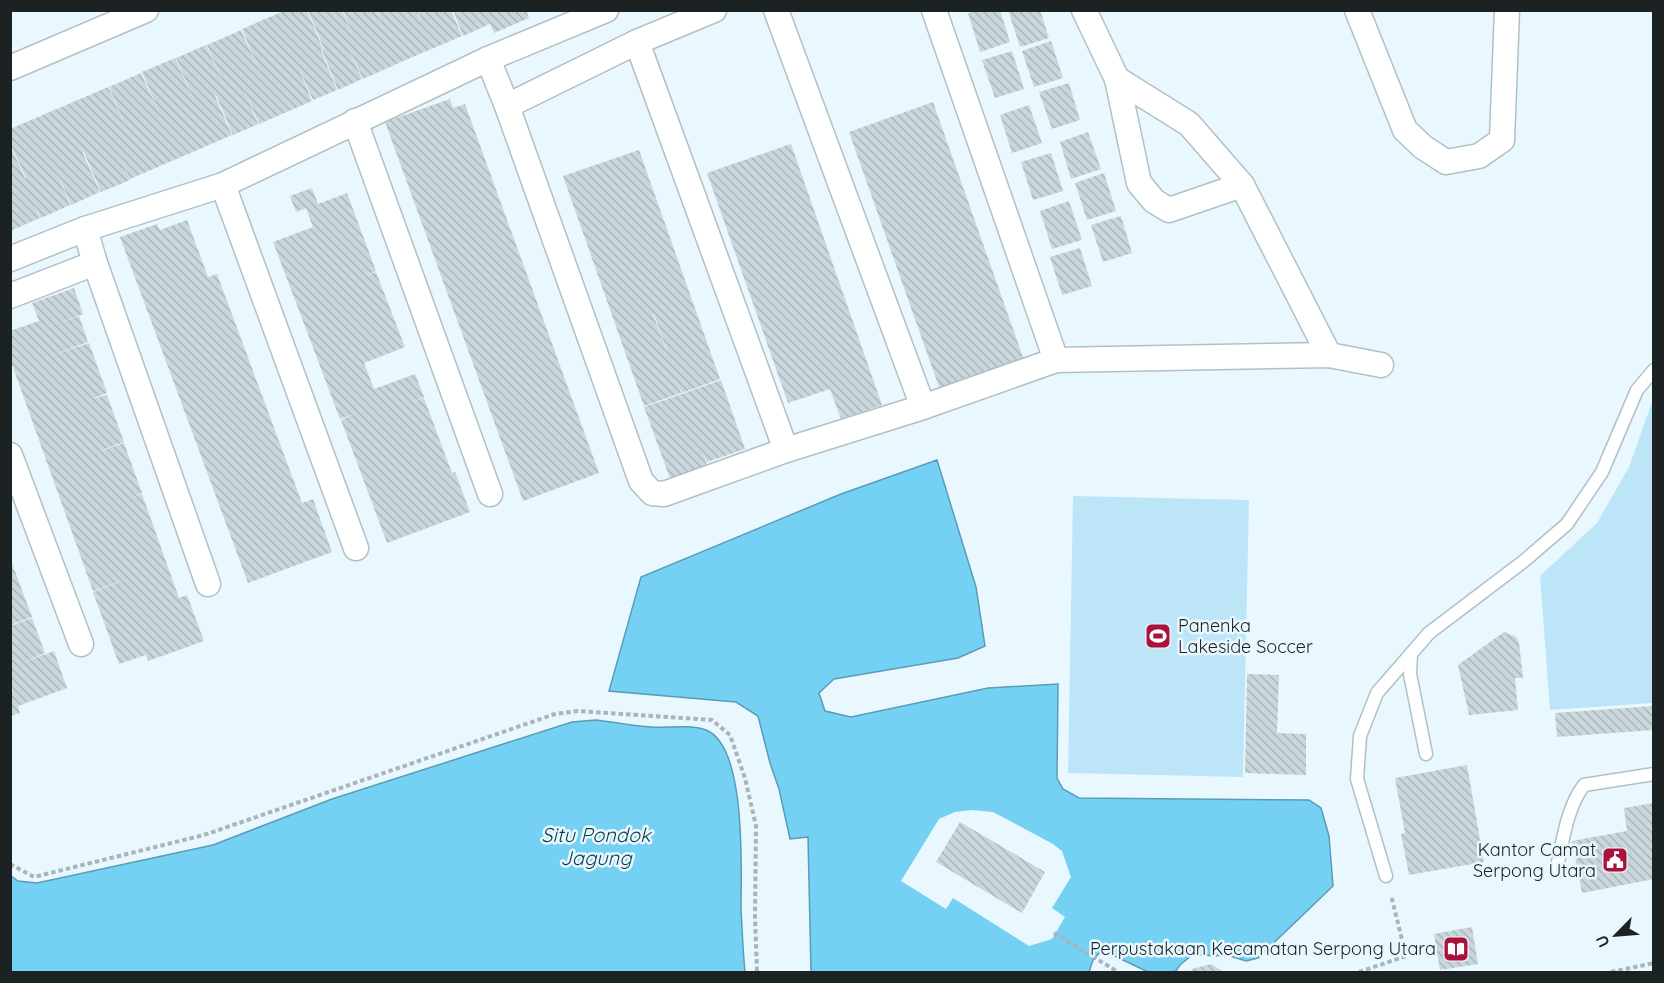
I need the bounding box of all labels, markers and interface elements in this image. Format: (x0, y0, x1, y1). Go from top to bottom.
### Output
place label: Panenka Lakeside Soccer (1178, 614, 1313, 658)
sports icon: Panenka Lakeside Soccer (1143, 621, 1173, 651)
water label: Situ Pondok Jagung (541, 822, 653, 870)
place label: Kantor Camat Serpong Utara (1473, 838, 1596, 882)
public building icon: Kantor Camat Serpong Utara (1600, 845, 1630, 875)
north arrow (1586, 905, 1646, 965)
text: U (1591, 932, 1614, 951)
library icon: Perpustakaan Kecamatan Serpong Utara (1441, 934, 1471, 964)
place label: Perpustakaan Kecamatan Serpong Utara (1090, 937, 1436, 960)

